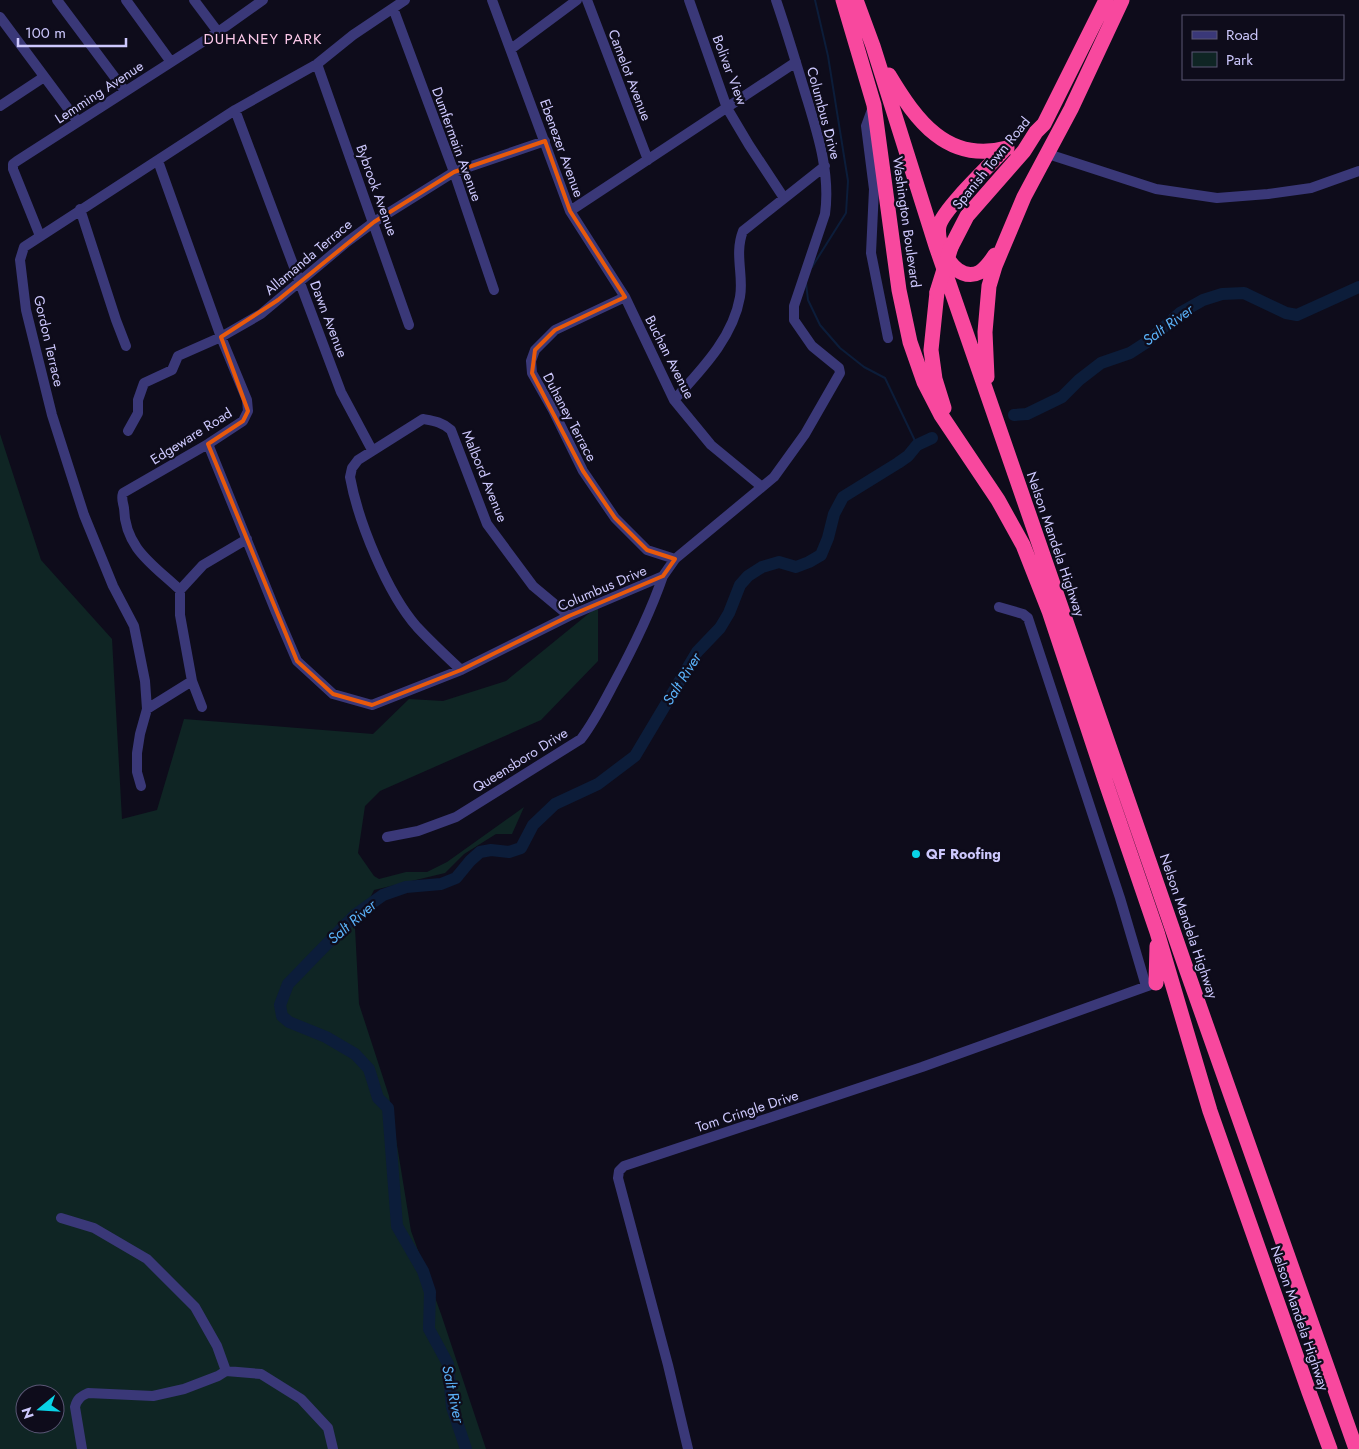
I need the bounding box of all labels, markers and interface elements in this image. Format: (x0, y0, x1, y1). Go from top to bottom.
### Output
scale bar (18, 15, 125, 47)
legend (1182, 15, 1344, 80)
text: 100 m (25, 22, 66, 44)
text: Road (1226, 24, 1258, 46)
street label: Camelot Avenue (603, 26, 657, 124)
district label: DUHANEY PARK (204, 28, 322, 50)
street label: Bolivar View (707, 32, 753, 108)
text: Park (1226, 49, 1253, 71)
street label: Lemming Avenue (51, 56, 147, 128)
street label: Columbus Drive (802, 65, 846, 161)
street label: Dumfermain Avenue (427, 84, 487, 204)
street label: Ebenezer Avenue (535, 96, 589, 200)
street label: Spanish Town Road (947, 112, 1035, 214)
street label: Bybrook Avenue (351, 142, 403, 238)
street label: Washington Boulevard (888, 155, 926, 289)
street label: Allamanda Terrace (260, 214, 356, 300)
street label: Dawn Avenue (305, 278, 353, 360)
street label: Gordon Terrace (29, 293, 69, 389)
water label: Salt River (1138, 298, 1199, 351)
street label: Buchan Avenue (640, 312, 700, 402)
street label: Duhaney Terrace (538, 369, 602, 465)
street label: Edgeware Road (146, 403, 236, 469)
street label: Malbord Avenue (457, 427, 513, 525)
street label: Nelson Mandela Highway (1022, 469, 1090, 620)
street label: Columbus Drive (554, 560, 650, 616)
water label: Salt River (657, 648, 707, 710)
street label: Queensboro Drive (468, 723, 572, 797)
place label: QF Roofing (926, 844, 1001, 864)
marker: QF Roofing (910, 848, 922, 860)
street label: Nelson Mandela Highway (1155, 851, 1223, 1002)
water label: Salt River (323, 894, 382, 949)
street label: Tom Cringle Drive (693, 1085, 801, 1137)
street label: Nelson Mandela Highway (1266, 1243, 1334, 1394)
water label: Salt River (436, 1363, 470, 1426)
north arrow (15, 1384, 65, 1434)
text: N (16, 1405, 39, 1421)

